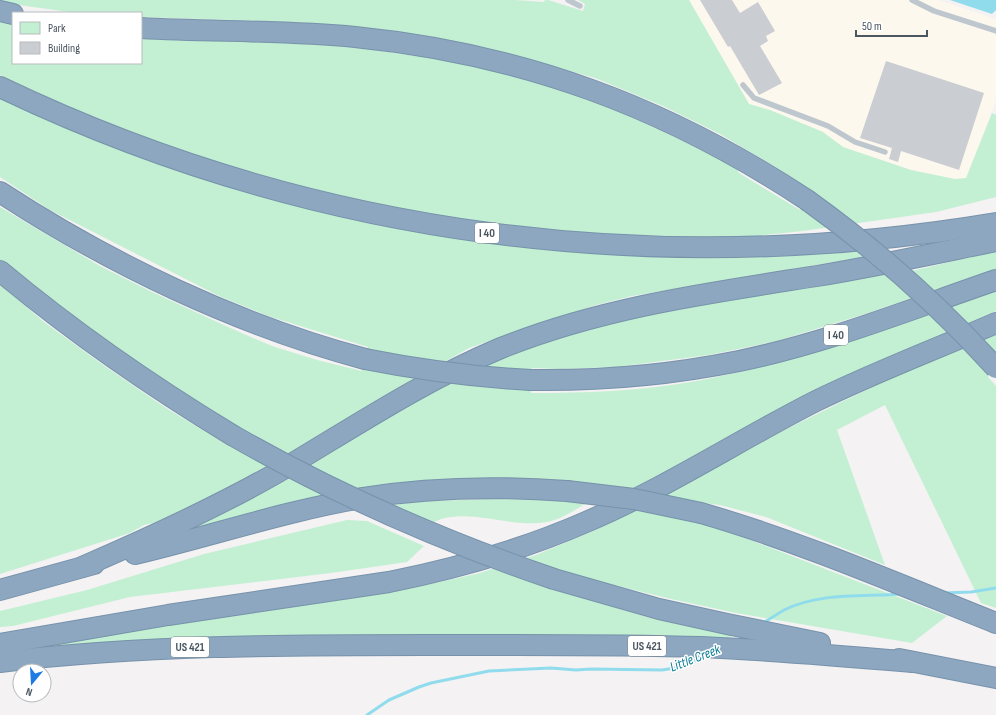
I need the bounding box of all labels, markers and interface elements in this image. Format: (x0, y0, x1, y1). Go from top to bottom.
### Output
legend (12, 12, 142, 64)
scale bar (856, 12, 927, 38)
text: 50 m (862, 19, 882, 34)
text: Park (48, 21, 66, 36)
text: Building (48, 41, 80, 56)
road number: I 40 (475, 223, 499, 243)
road number: I 40 (824, 325, 848, 345)
road number: US 421 (628, 636, 666, 656)
road number: US 421 (171, 637, 209, 657)
water label: Little Creek (667, 640, 723, 675)
north arrow (12, 663, 52, 703)
text: N (24, 685, 34, 699)

